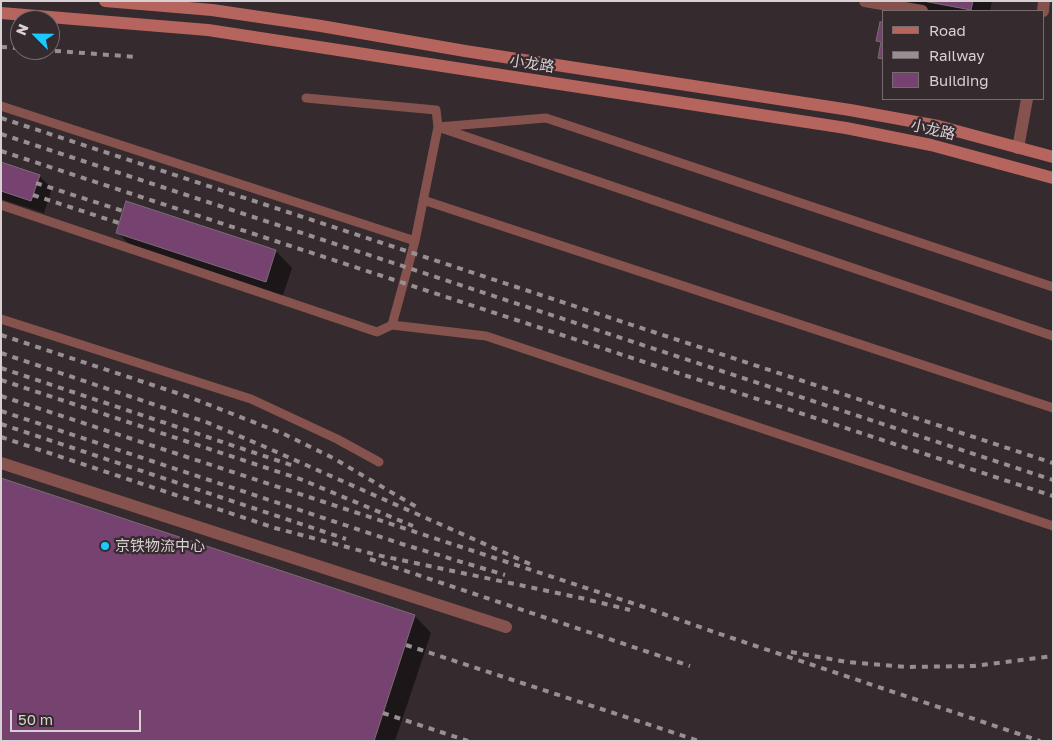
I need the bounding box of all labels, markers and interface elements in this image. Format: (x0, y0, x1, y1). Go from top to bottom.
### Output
north arrow (10, 10, 60, 60)
legend (882, 10, 1044, 100)
text: N (12, 21, 32, 38)
text: Road (929, 21, 966, 39)
text: Railway (929, 46, 985, 64)
street label: 小龙路 (508, 52, 556, 76)
text: Building (929, 71, 989, 89)
street label: 小龙路 (909, 116, 957, 144)
place label: 京铁物流中心 (115, 537, 205, 555)
marker: 京铁物流中心 (99, 540, 111, 552)
scale bar (12, 700, 144, 732)
text: 50 m (18, 710, 53, 728)

